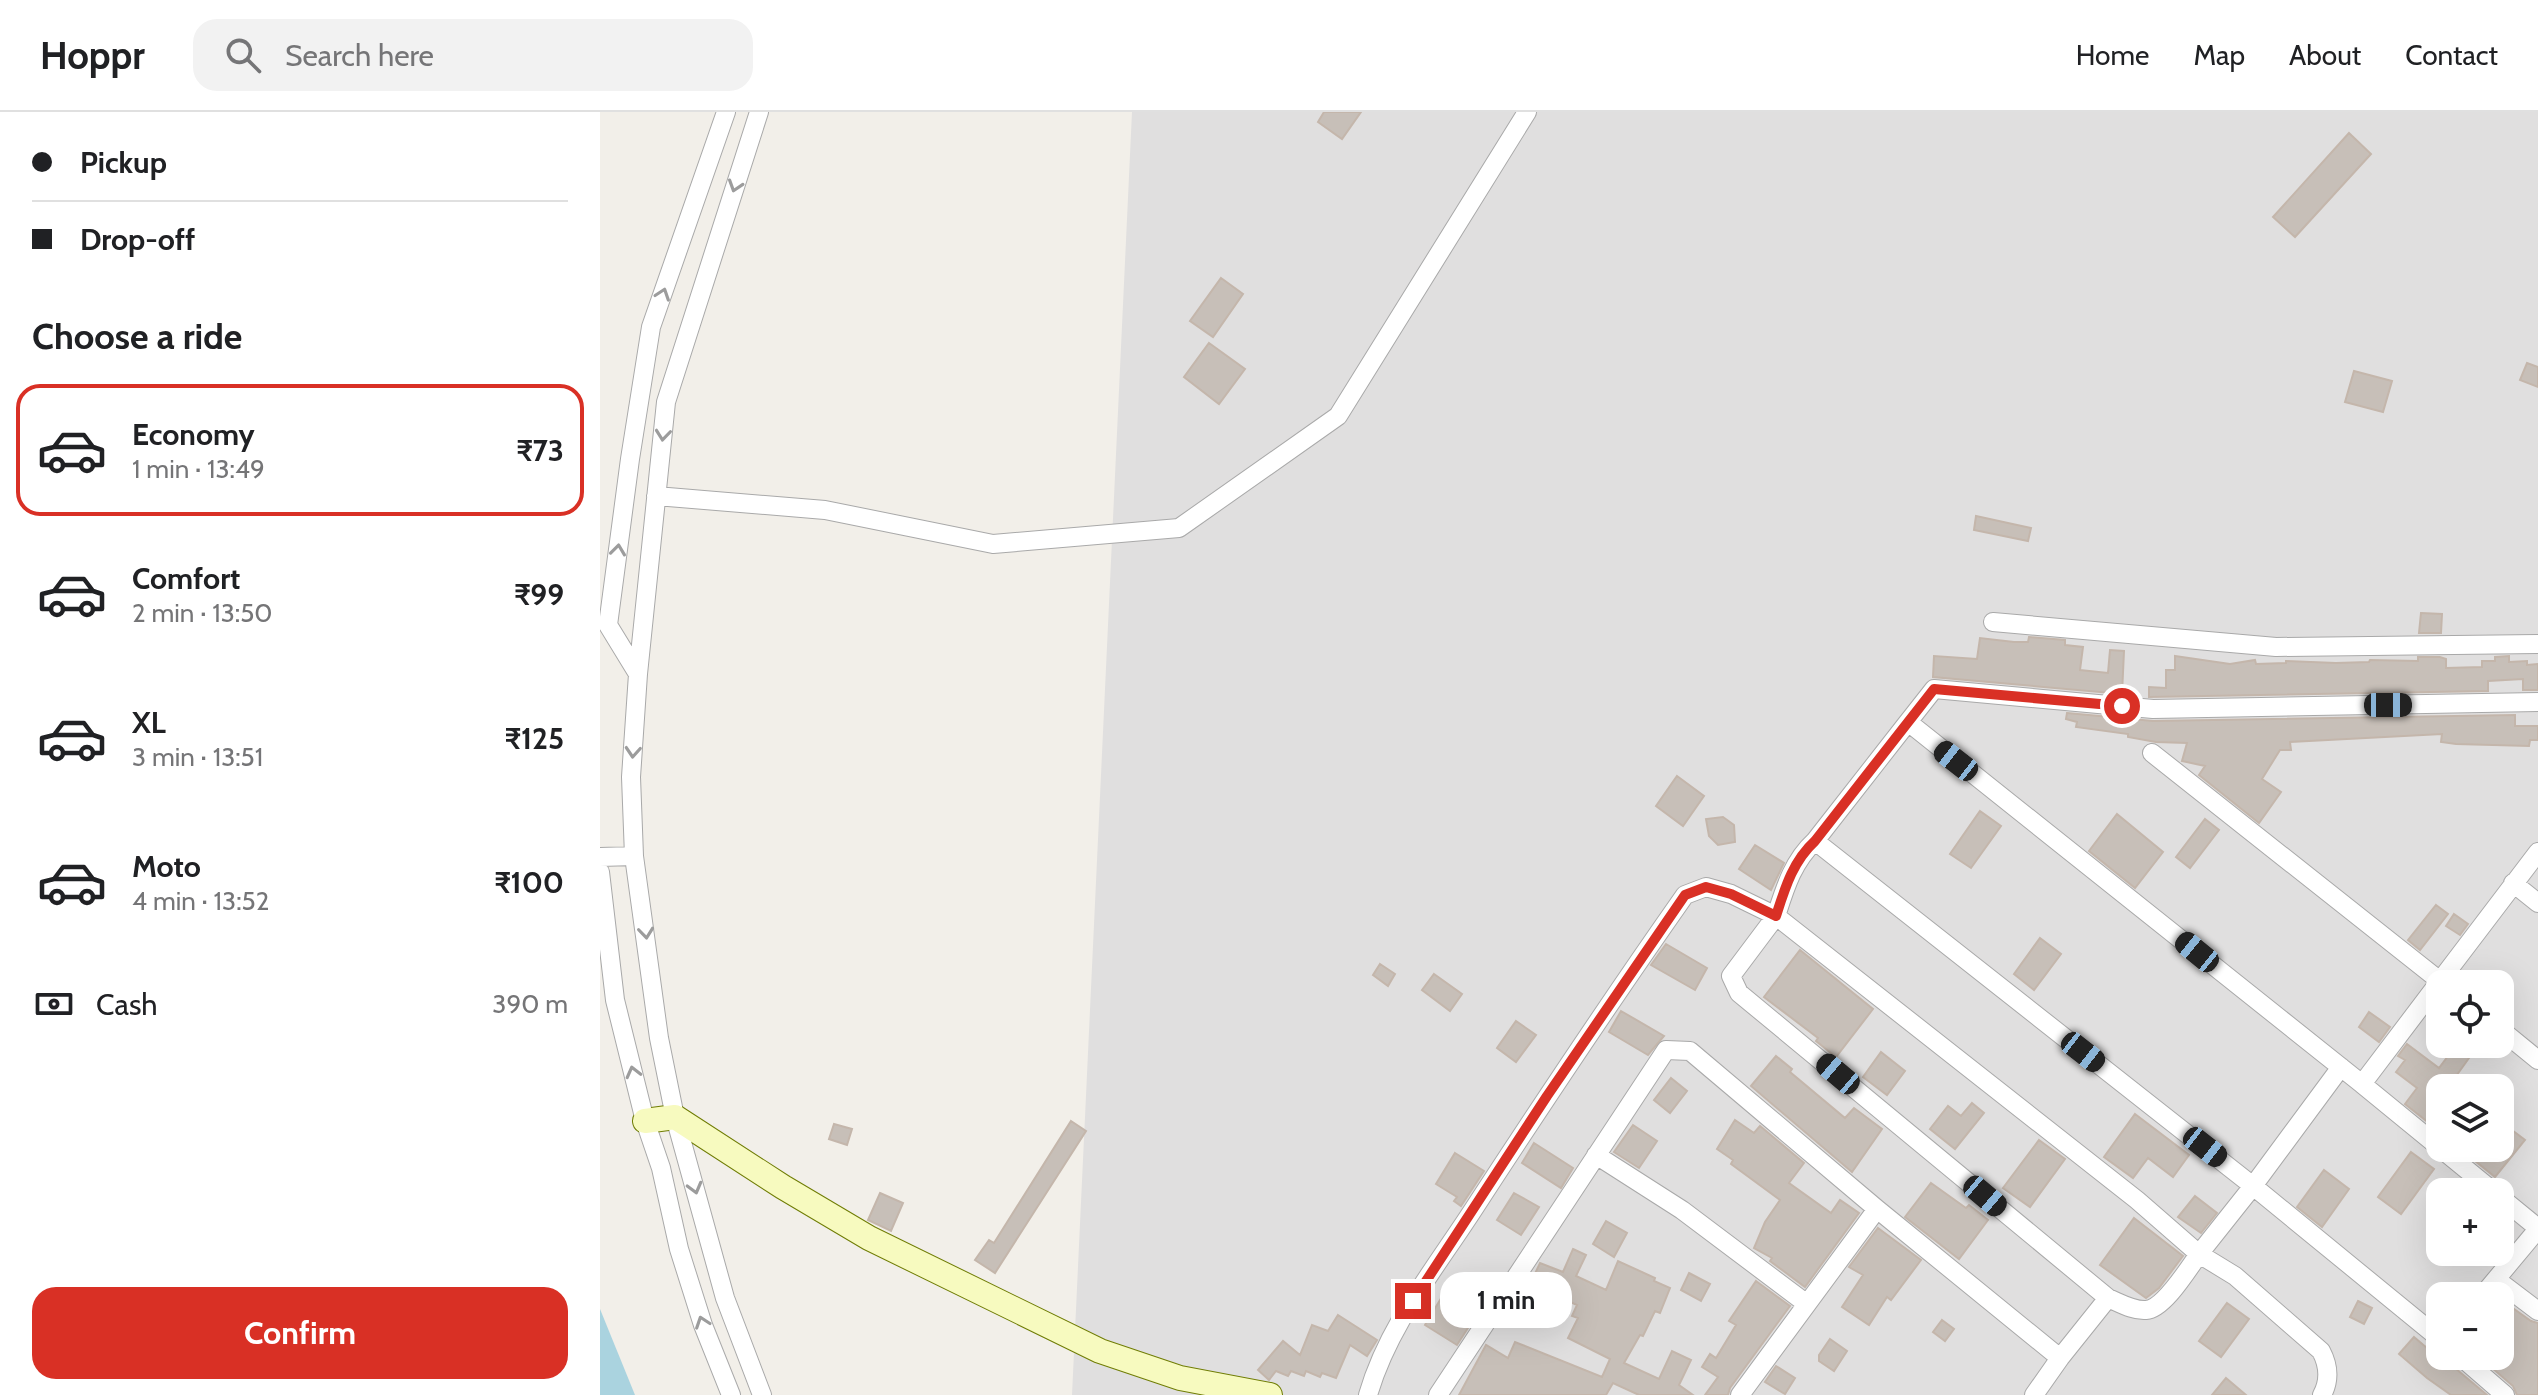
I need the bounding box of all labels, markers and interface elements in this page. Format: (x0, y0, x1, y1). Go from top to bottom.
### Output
search box (193, 19, 753, 91)
text: Hoppr (40, 32, 145, 79)
icon: search (221, 33, 265, 77)
text: Search here (285, 37, 434, 74)
text: Home (2076, 38, 2149, 72)
text: Map (2193, 38, 2245, 72)
text: About (2289, 38, 2361, 72)
text: Contact (2405, 38, 2498, 72)
text: Pickup (80, 144, 167, 181)
one-way arrow (728, 179, 744, 193)
text: Drop-off (80, 221, 195, 258)
one-way arrow (653, 288, 669, 302)
text: Choose a ride (32, 314, 242, 358)
icon: car (36, 414, 108, 486)
text: Economy (132, 416, 255, 453)
one-way arrow (654, 429, 671, 442)
text: ₹73 (516, 432, 564, 469)
text: 1 min · 13:49 (132, 453, 265, 485)
one-way arrow (609, 543, 626, 556)
icon: car (36, 558, 108, 630)
text: Comfort (132, 560, 240, 597)
text: ₹99 (514, 576, 564, 613)
text: 2 min · 13:50 (132, 597, 272, 629)
route start (2104, 688, 2140, 724)
car (2364, 693, 2412, 717)
icon: car (36, 702, 108, 774)
text: XL (132, 704, 166, 741)
text: ₹125 (505, 720, 564, 757)
car (1930, 737, 1982, 785)
text: 3 min · 13:51 (132, 741, 263, 773)
one-way arrow (625, 746, 642, 759)
icon: car (36, 846, 108, 918)
text: Moto (132, 848, 201, 885)
text: ₹100 (494, 864, 564, 901)
text: 4 min · 13:52 (132, 885, 269, 917)
one-way arrow (637, 927, 654, 940)
car (2171, 928, 2223, 976)
map controls (2426, 970, 2514, 1370)
button: locate (2426, 970, 2514, 1058)
icon: cash (32, 982, 76, 1026)
text: Cash (96, 986, 158, 1023)
text: 390 m (492, 988, 568, 1020)
car (2057, 1028, 2109, 1076)
car (1812, 1049, 1864, 1099)
one-way arrow (626, 1066, 643, 1079)
button: layers (2426, 1074, 2514, 1162)
car (2179, 1123, 2231, 1171)
car (1959, 1171, 2011, 1221)
button: + (2426, 1178, 2514, 1266)
one-way arrow (685, 1181, 702, 1195)
callout: 1 min (1441, 1273, 1573, 1329)
button: − (2426, 1282, 2514, 1370)
route end (1395, 1283, 1431, 1319)
text: 1 min (1477, 1284, 1535, 1316)
button: Confirm (32, 1287, 568, 1379)
one-way arrow (696, 1316, 712, 1330)

